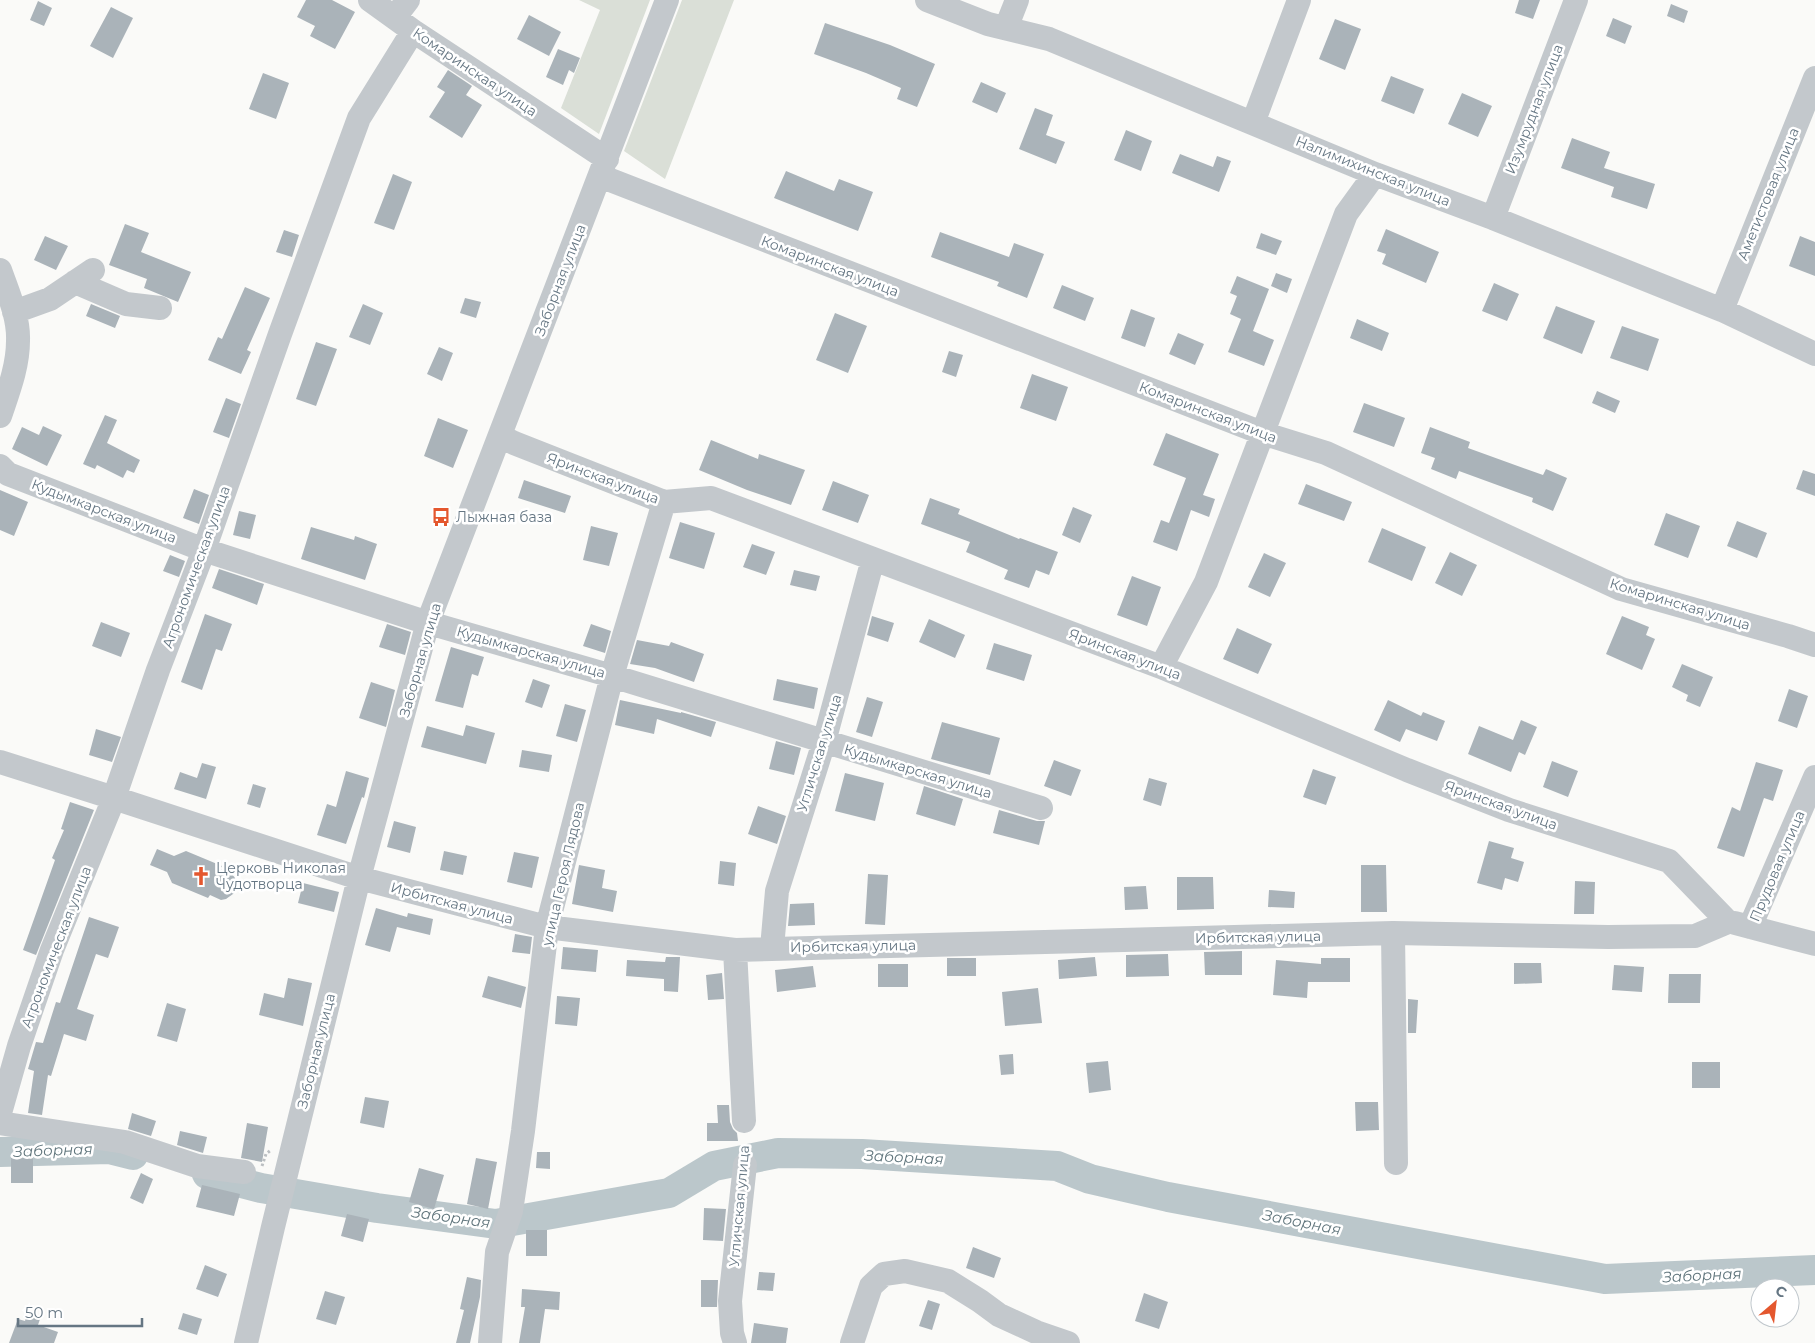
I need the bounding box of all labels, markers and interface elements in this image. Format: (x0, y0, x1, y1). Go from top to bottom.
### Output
street label: Комаринская улица (409, 24, 541, 120)
street label: Изумрудная улица (1501, 42, 1567, 176)
street label: Аметистовая улица (1733, 125, 1803, 263)
street label: Налимихинская улица (1293, 132, 1453, 210)
street label: Заборная улица (530, 222, 590, 338)
street label: Комаринская улица (759, 231, 901, 301)
street label: Комаринская улица (1137, 377, 1279, 447)
street label: Яринская улица (544, 448, 662, 508)
street label: Кудымкарская улица (29, 475, 179, 547)
street label: Агрономическая улица (158, 483, 234, 651)
bus stop icon: Лыжная база (430, 506, 452, 528)
place label: Лыжная база (456, 508, 552, 526)
street label: Комаринская улица (1607, 574, 1753, 634)
street label: Заборная улица (395, 601, 445, 719)
street label: Кудымкарская улица (455, 622, 607, 682)
street label: Яринская улица (1066, 624, 1184, 684)
street label: Угличская улица (793, 692, 845, 814)
street label: Кудымкарская улица (842, 740, 994, 802)
street label: Яринская улица (1442, 776, 1560, 834)
street label: улица Героя Лядова (537, 800, 588, 949)
street label: Прудовая улица (1745, 808, 1809, 924)
place label: Церковь Николая Чудотворца (216, 859, 346, 893)
street label: Агрономическая улица (17, 864, 95, 1030)
church icon: Церковь Николая Чудотворца (190, 865, 212, 887)
street label: Ирбитская улица (389, 878, 515, 928)
street label: Ирбитская улица (1195, 927, 1321, 947)
street label: Ирбитская улица (790, 936, 916, 956)
street label: Заборная улица (293, 992, 339, 1110)
water label: Заборная (12, 1139, 93, 1161)
street label: Угличская улица (725, 1144, 753, 1268)
water label: Заборная (863, 1145, 944, 1169)
water label: Заборная (409, 1202, 492, 1232)
water label: Заборная (1260, 1205, 1343, 1239)
water label: Заборная (1661, 1263, 1742, 1287)
north arrow (1750, 1278, 1800, 1328)
text: С (1772, 1281, 1790, 1302)
scale bar (18, 1296, 141, 1328)
text: 50 m (25, 1303, 63, 1322)

